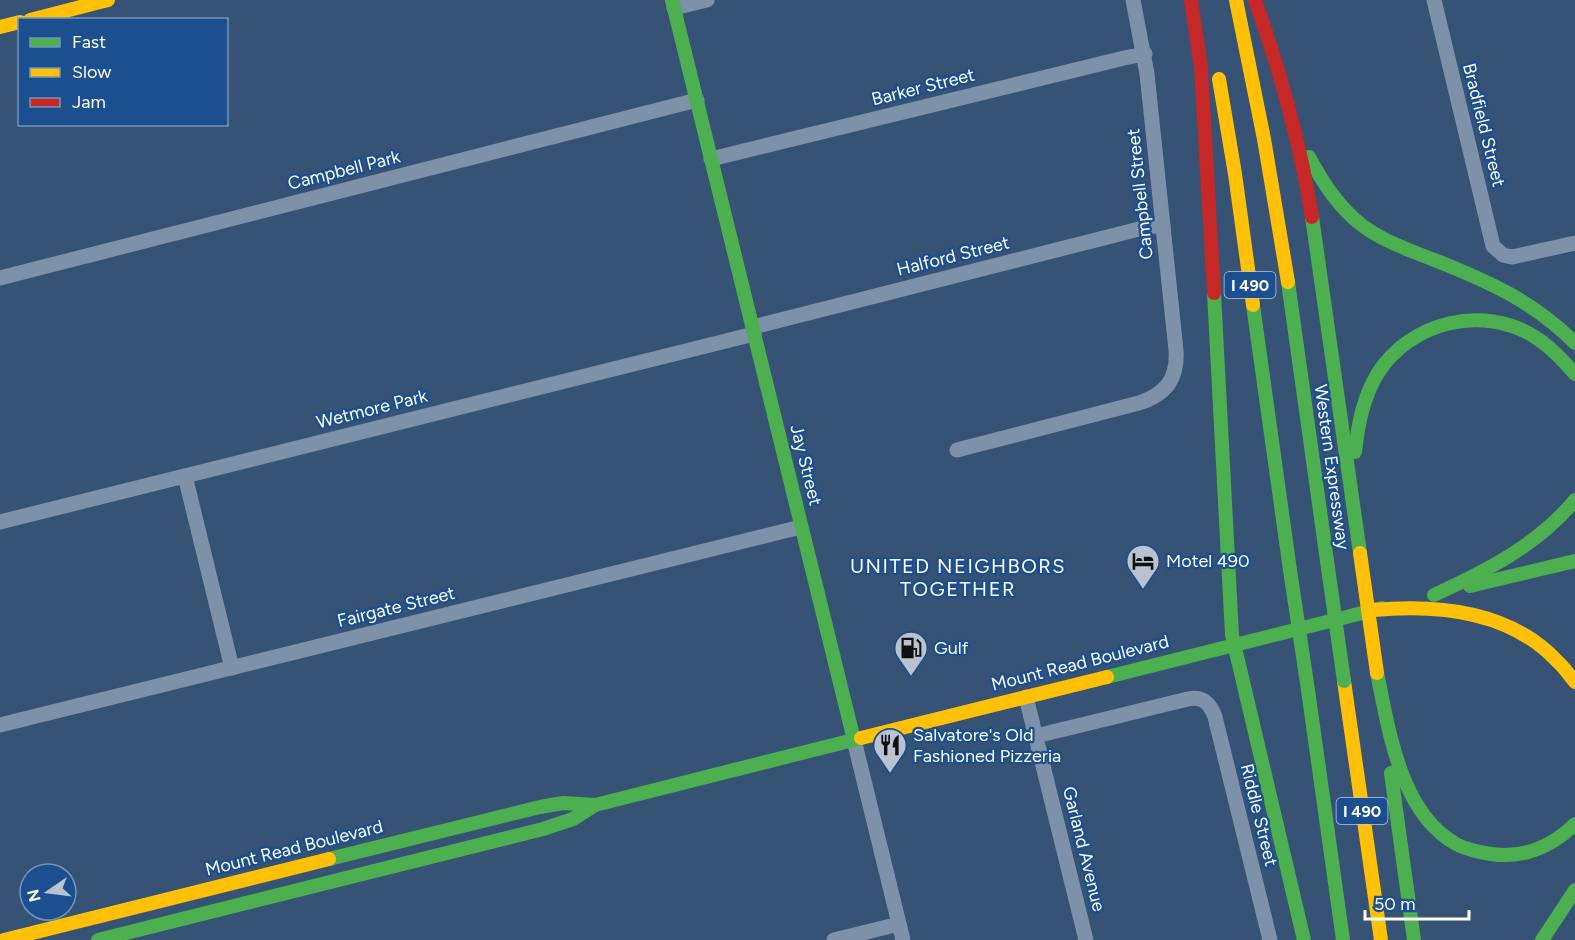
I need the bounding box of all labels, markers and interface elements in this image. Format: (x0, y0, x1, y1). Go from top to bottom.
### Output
legend (18, 18, 228, 126)
text: Fast (72, 31, 106, 53)
text: Slow (72, 61, 111, 83)
street label: Bradfield Street (1458, 61, 1510, 189)
street label: Barker Street (869, 64, 977, 110)
text: Jam (72, 91, 106, 113)
street label: Campbell Street (1122, 127, 1158, 260)
street label: Campbell Park (286, 145, 403, 195)
street label: Halford Street (894, 231, 1012, 281)
road number: I 490 (1224, 272, 1276, 298)
street label: Western Expressway (1309, 383, 1355, 552)
street label: Wetmore Park (314, 385, 430, 433)
street label: Jay Street (785, 422, 827, 508)
hotel icon: Motel 490 (1125, 543, 1161, 590)
place label: Motel 490 (1166, 550, 1250, 572)
district label: UNITED NEIGHBORS TOGETHER (850, 554, 1066, 601)
street label: Fairgate Street (335, 582, 457, 632)
fuel station icon: Gulf (893, 630, 929, 677)
street label: Mount Read Boulevard (989, 630, 1171, 696)
place label: Gulf (934, 637, 969, 659)
place label: Salvatore's Old Fashioned Pizzeria (913, 724, 1061, 767)
restaurant icon: Salvatore's Old Fashioned Pizzeria (872, 727, 908, 774)
street label: Riddle Street (1236, 761, 1282, 869)
street label: Garland Avenue (1058, 784, 1110, 914)
road number: I 490 (1336, 798, 1388, 824)
street label: Mount Read Boulevard (203, 815, 385, 881)
north arrow (18, 862, 78, 922)
scale bar (1365, 883, 1468, 921)
text: N (23, 887, 45, 904)
text: 50 m (1374, 893, 1416, 915)

